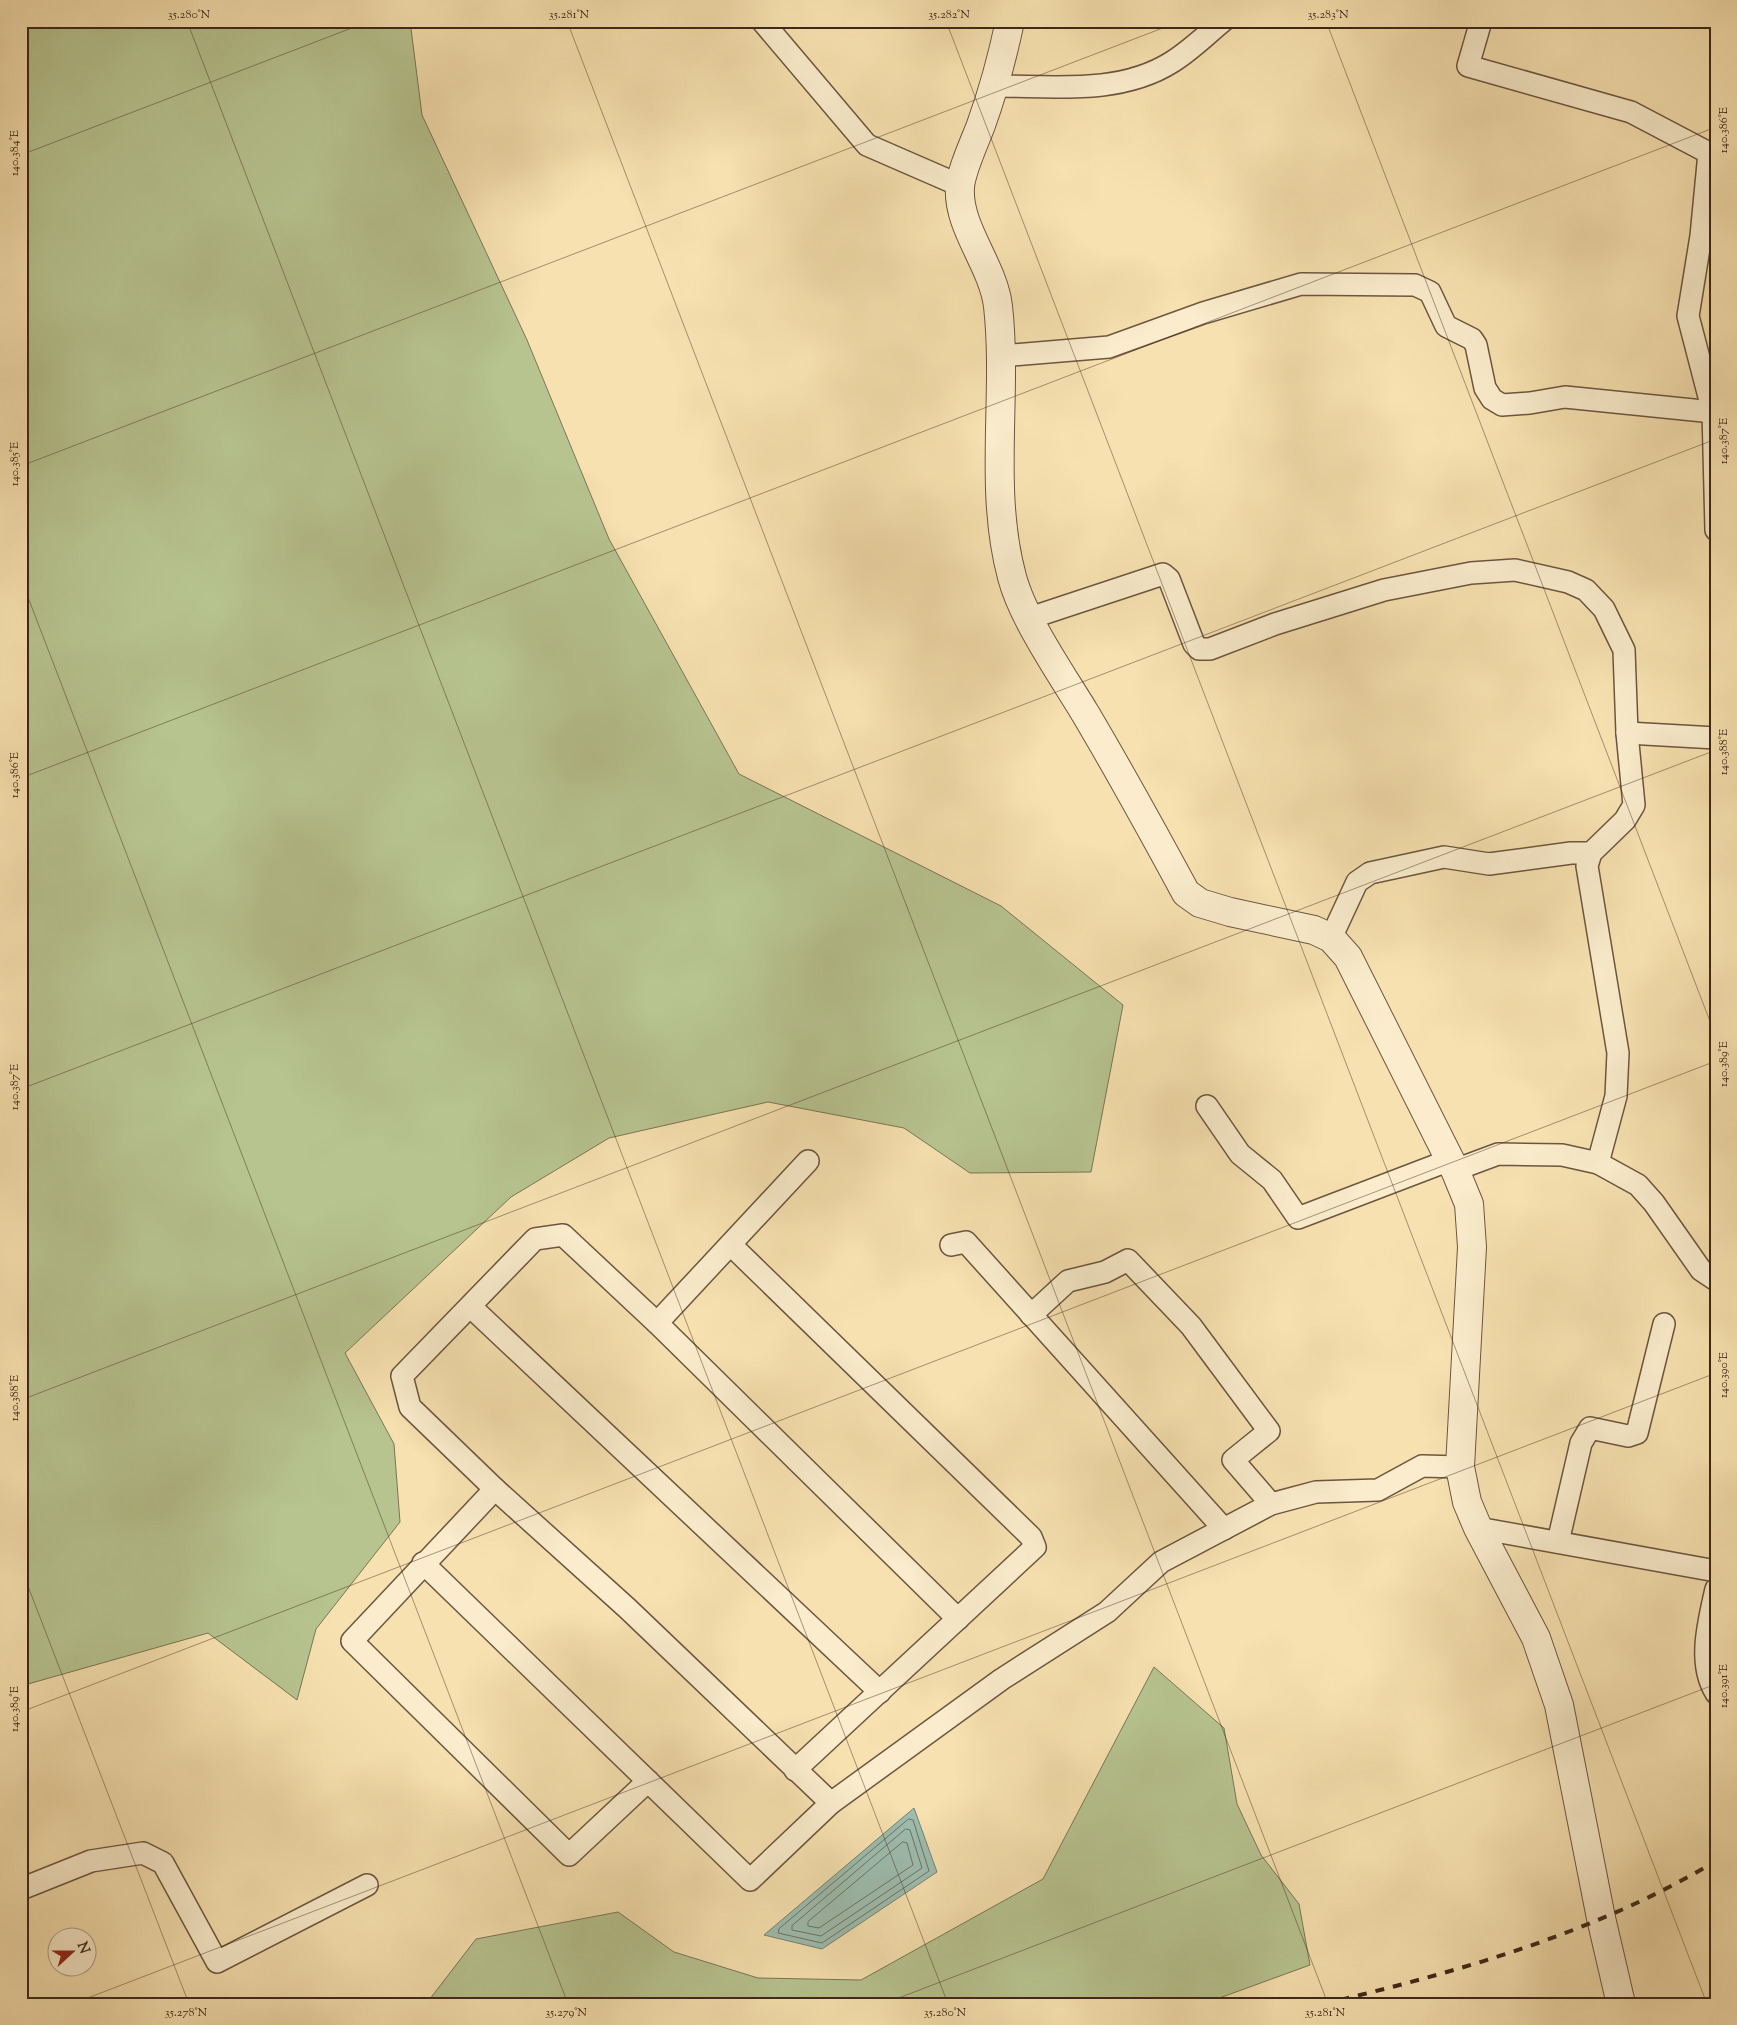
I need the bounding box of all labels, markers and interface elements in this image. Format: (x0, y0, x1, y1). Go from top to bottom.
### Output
text: 35.280°N (168, 6, 211, 24)
text: 35.281°N (549, 6, 590, 24)
text: 35.282°N (928, 6, 970, 24)
text: 35.283°N (1307, 6, 1349, 24)
text: 140.386°E (1715, 106, 1733, 153)
text: 140.384°E (6, 129, 24, 176)
text: 140.387°E (1715, 417, 1733, 464)
text: 140.385°E (6, 441, 24, 486)
text: 140.388°E (1715, 728, 1733, 775)
text: 140.386°E (6, 751, 24, 798)
text: 140.389°E (1715, 1040, 1733, 1087)
text: 140.387°E (6, 1063, 24, 1110)
text: 140.390°E (1715, 1351, 1733, 1398)
text: 140.388°E (6, 1374, 24, 1421)
text: 140.391°E (1715, 1663, 1733, 1708)
text: 140.389°E (6, 1685, 24, 1732)
north arrow (48, 1928, 98, 1978)
text: N (71, 1939, 94, 1957)
text: 35.278°N (165, 2004, 208, 2022)
text: 35.279°N (545, 2004, 587, 2022)
text: 35.280°N (924, 2004, 967, 2022)
text: 35.281°N (1305, 2004, 1346, 2022)

